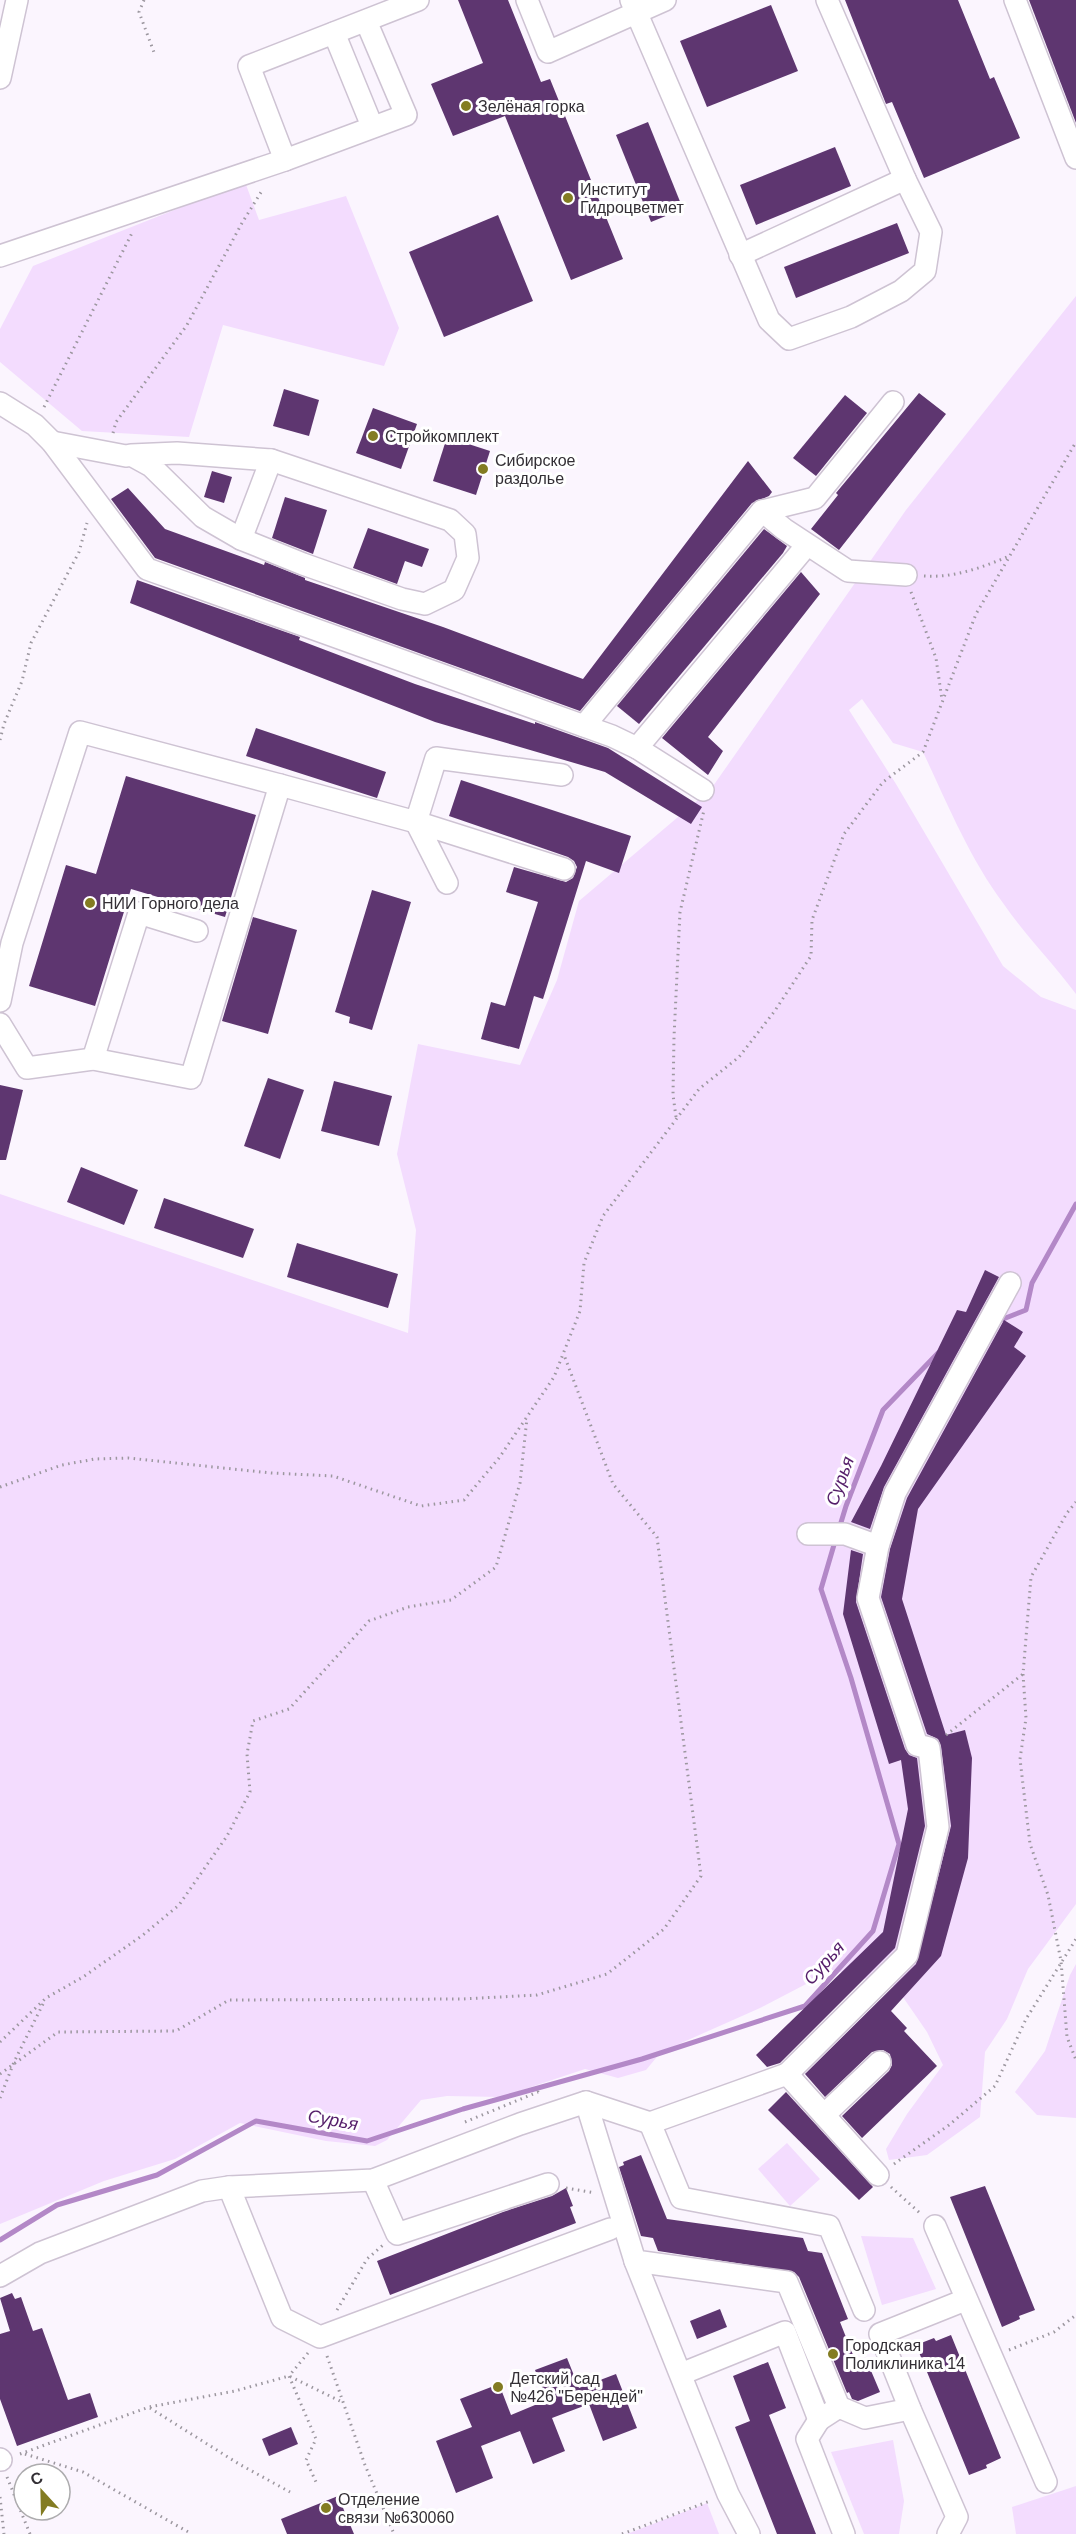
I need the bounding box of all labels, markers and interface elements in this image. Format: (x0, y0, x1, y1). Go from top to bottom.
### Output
place label: Зелёная горка (478, 98, 585, 115)
marker: Зелёная горка (459, 99, 473, 113)
place label: Институт Гидроцветмет (580, 181, 684, 216)
marker: Институт Гидроцветмет (561, 191, 575, 205)
place label: Стройкомплект (385, 428, 500, 445)
marker: Стройкомплект (366, 429, 380, 443)
place label: Сибирское раздолье (495, 452, 576, 487)
marker: Сибирское раздолье (476, 462, 490, 476)
place label: НИИ Горного дела (102, 895, 239, 912)
marker: НИИ Горного дела (83, 896, 97, 910)
water label: Сурья (822, 1453, 858, 1508)
water label: Сурья (800, 1937, 849, 1989)
water label: Сурья (306, 2106, 360, 2134)
place label: Городская Поликлиника 14 (845, 2337, 965, 2372)
marker: Городская Поликлиника 14 (826, 2347, 840, 2361)
place label: Детский сад №426 "Берендей" (510, 2370, 643, 2405)
marker: Детский сад №426 "Берендей" (491, 2380, 505, 2394)
north arrow (12, 2462, 72, 2522)
text: С (28, 2468, 46, 2489)
place label: Отделение связи №630060 (338, 2491, 454, 2526)
marker: Отделение связи №630060 (319, 2501, 333, 2515)

